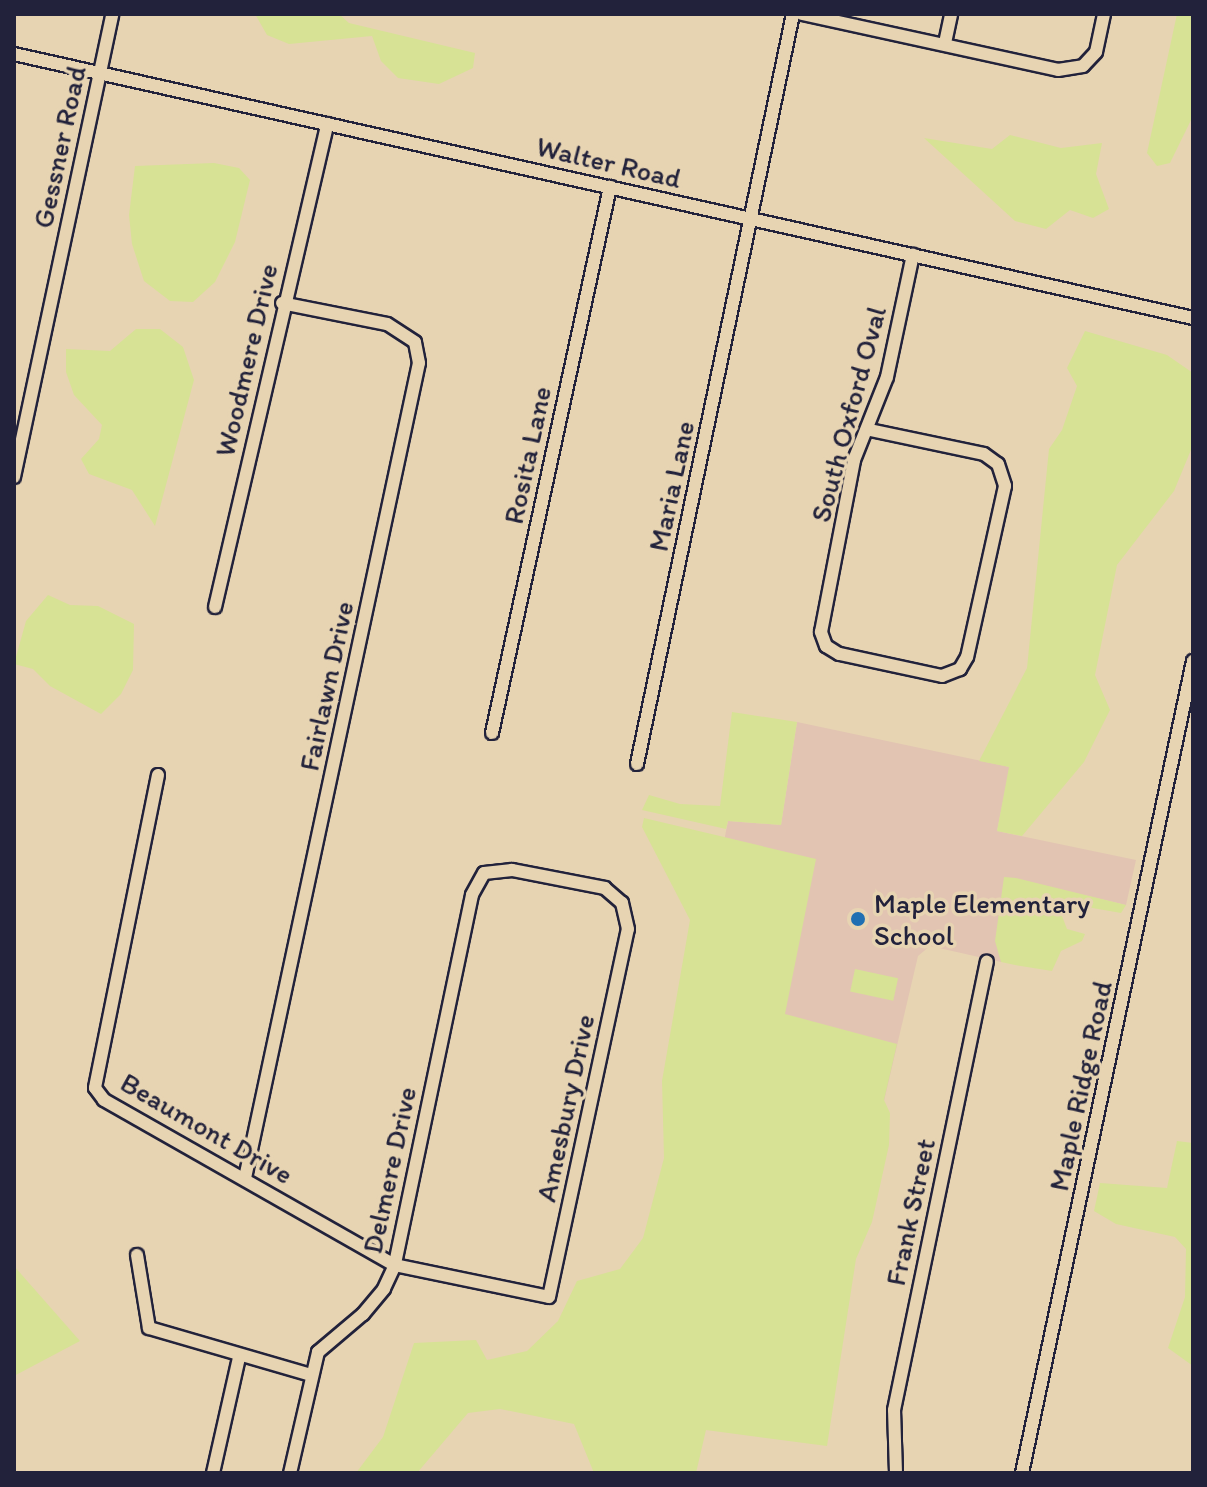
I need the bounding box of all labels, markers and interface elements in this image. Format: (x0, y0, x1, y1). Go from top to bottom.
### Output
street label: Gessner Road (25, 63, 93, 231)
street label: Walter Road (534, 129, 684, 195)
street label: Woodmere Drive (207, 260, 285, 460)
street label: South Oxford Oval (803, 302, 893, 526)
street label: Rosita Lane (496, 383, 558, 527)
street label: Maria Lane (641, 417, 701, 555)
street label: Fairlawn Drive (292, 598, 360, 774)
place label: Maple Elementary School (874, 886, 1090, 952)
marker: Maple Elementary School (849, 910, 867, 928)
street label: Maple Ridge Road (1041, 979, 1119, 1193)
street label: Amesbury Drive (529, 1011, 601, 1205)
street label: Beaumont Drive (115, 1065, 299, 1191)
street label: Delmere Drive (355, 1084, 423, 1256)
street label: Frank Street (878, 1135, 942, 1289)

